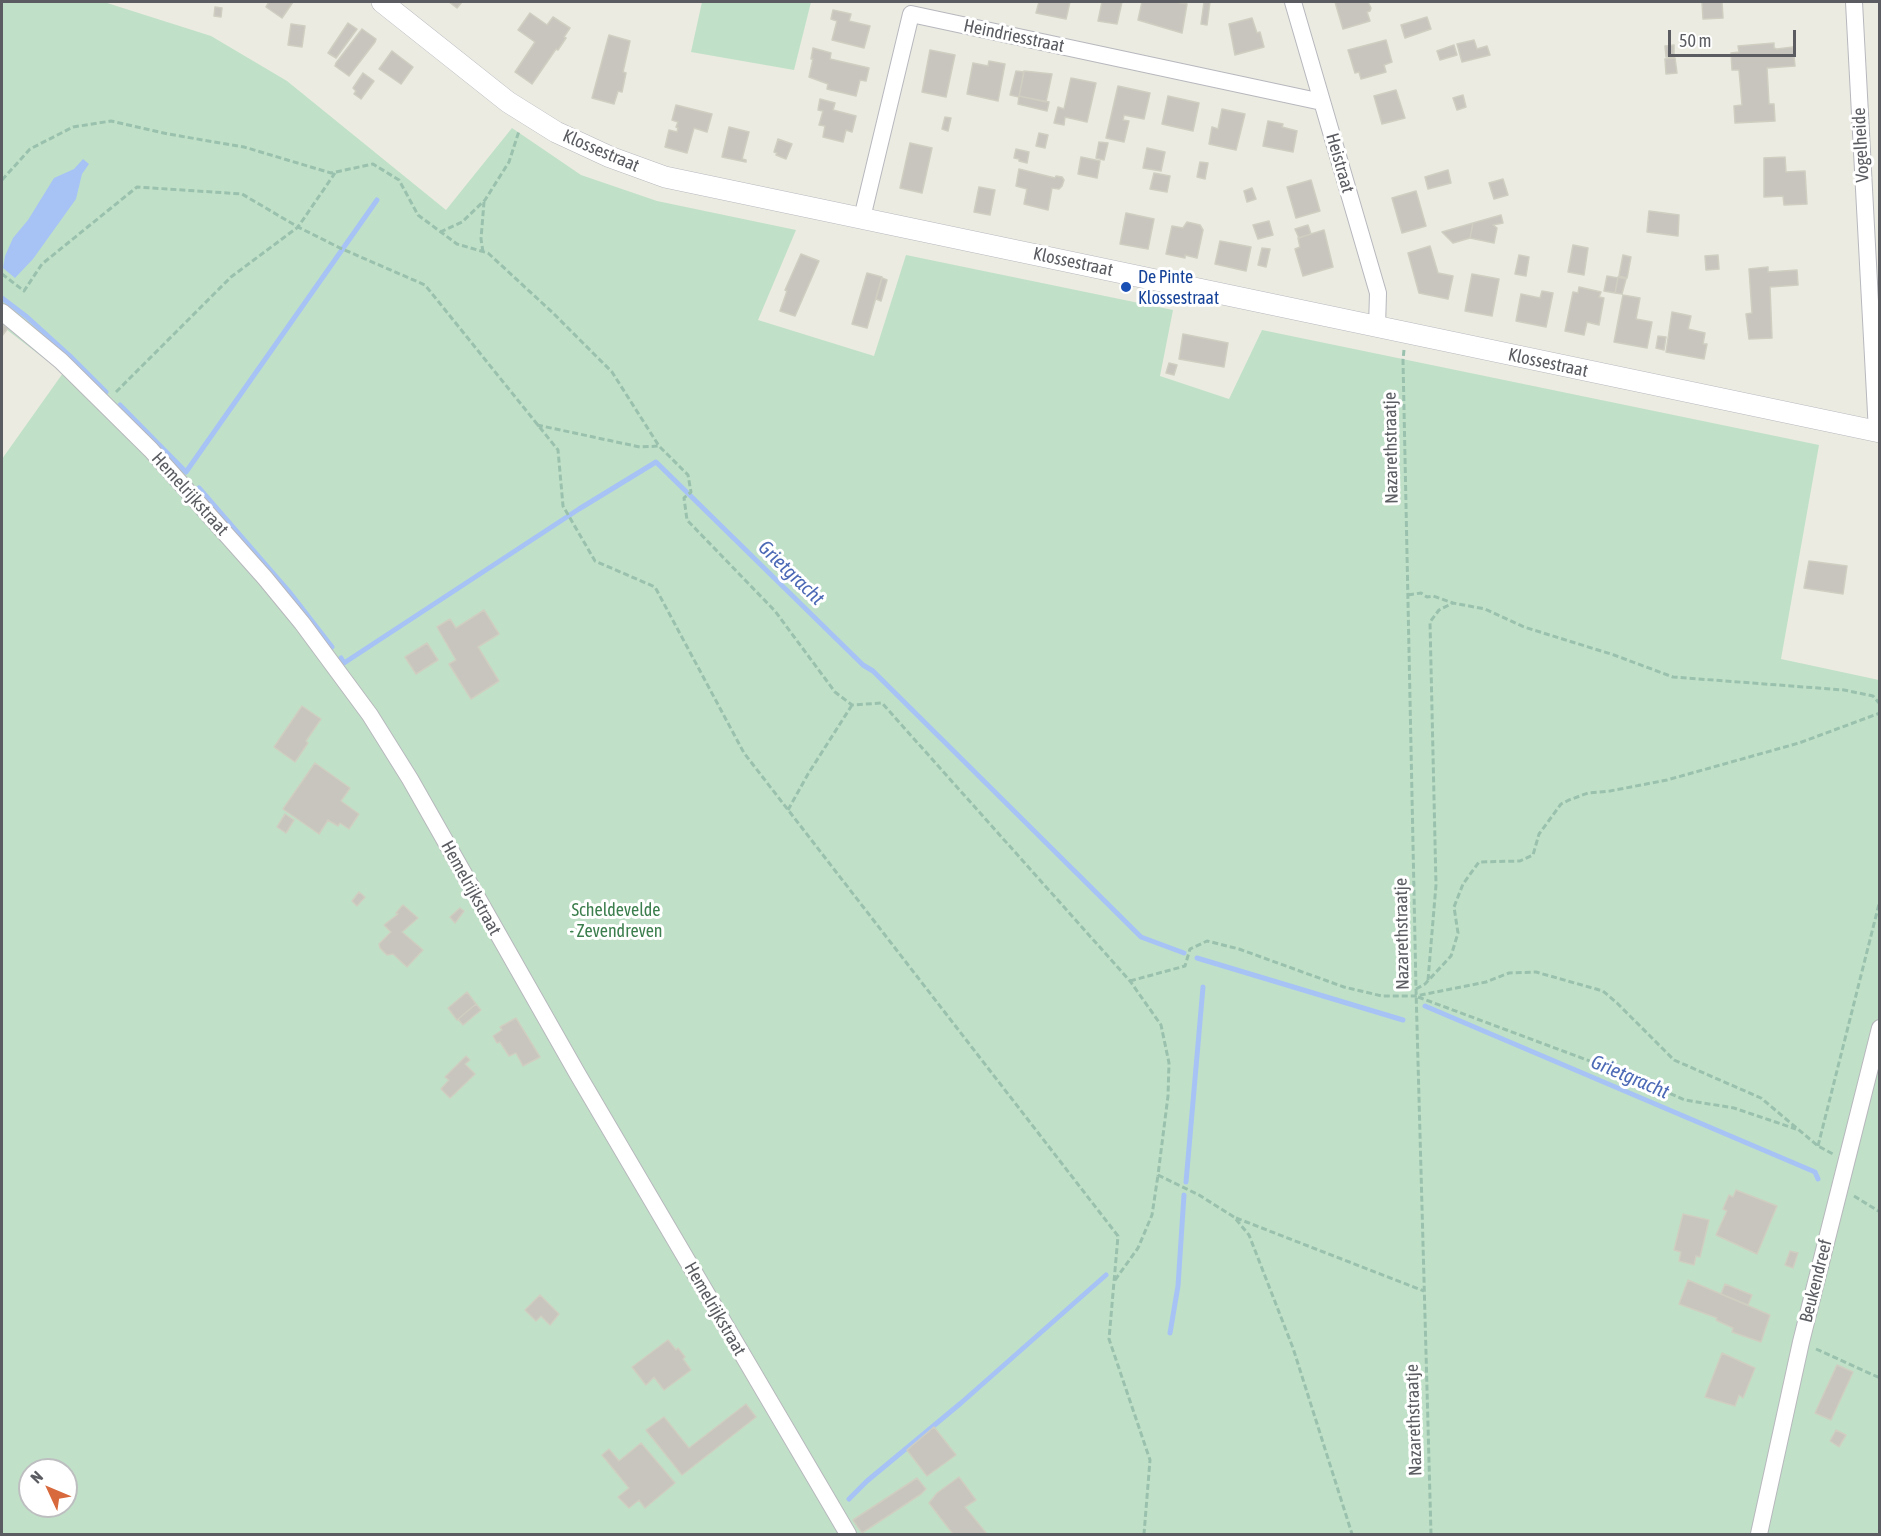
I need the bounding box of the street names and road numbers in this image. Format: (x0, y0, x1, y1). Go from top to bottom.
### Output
street label: Heindriesstraat (962, 15, 1066, 57)
street label: Vogelheide (1848, 107, 1874, 183)
street label: Klossestraat (559, 125, 643, 177)
street label: Heistraat (1321, 131, 1359, 195)
street label: Klossestraat (1031, 243, 1115, 281)
street label: Klossestraat (1506, 344, 1590, 382)
street label: Nazarethstraatje (1379, 392, 1403, 504)
street label: Hemelrijkstraat (147, 448, 233, 540)
street label: Hemelrijkstraat (436, 837, 506, 939)
street label: Nazarethstraatje (1390, 878, 1414, 990)
street label: Beukendreef (1795, 1237, 1837, 1325)
street label: Hemelrijkstraat (680, 1258, 750, 1360)
street label: Nazarethstraatje (1401, 1364, 1427, 1476)

